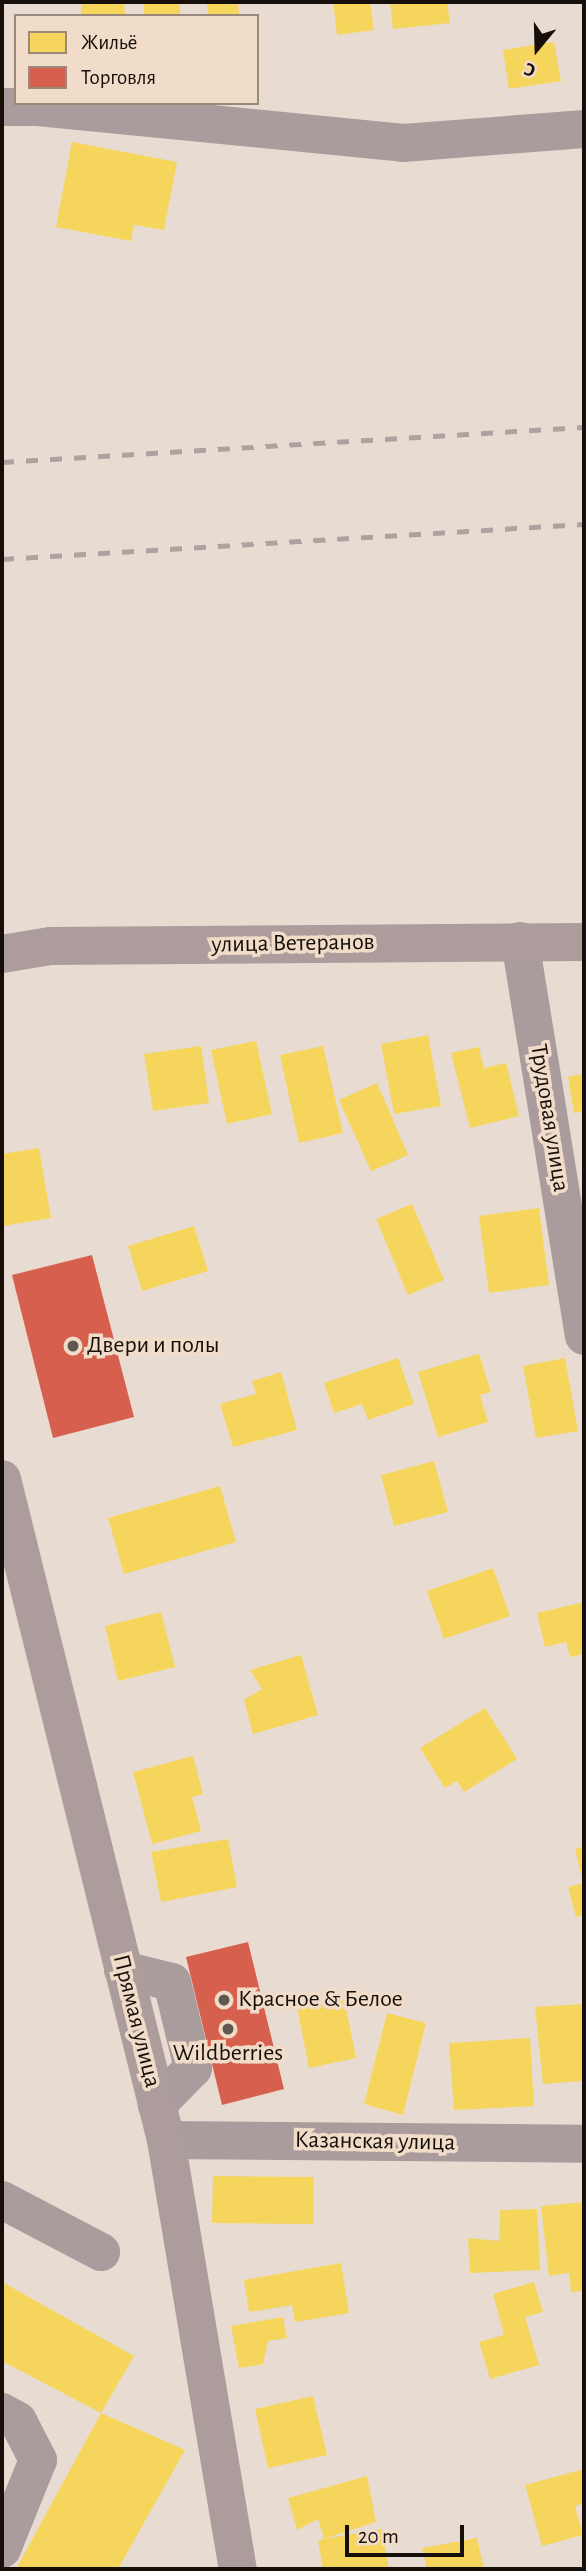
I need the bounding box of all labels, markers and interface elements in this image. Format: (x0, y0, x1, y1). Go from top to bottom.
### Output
legend (14, 14, 259, 105)
north arrow (502, 14, 572, 84)
text: Жильё (81, 32, 137, 53)
text: С (522, 59, 538, 80)
text: Торговля (81, 67, 156, 88)
street label: улица Ветеранов (211, 928, 375, 960)
street label: Трудовая улица (523, 1042, 575, 1194)
place label: Двери и полы (87, 1332, 219, 1360)
marker: Двери и полы (65, 1338, 81, 1354)
street label: Прямая улица (106, 1951, 166, 2091)
place label: Красное & Белое (238, 1986, 403, 2014)
marker: Красное & Белое (216, 1992, 232, 2008)
marker: Wildberries (220, 2021, 236, 2037)
place label: Wildberries (173, 2040, 283, 2068)
street label: Казанская улица (294, 2126, 456, 2158)
scale bar (348, 2512, 467, 2556)
text: 20 m (358, 2526, 399, 2547)

